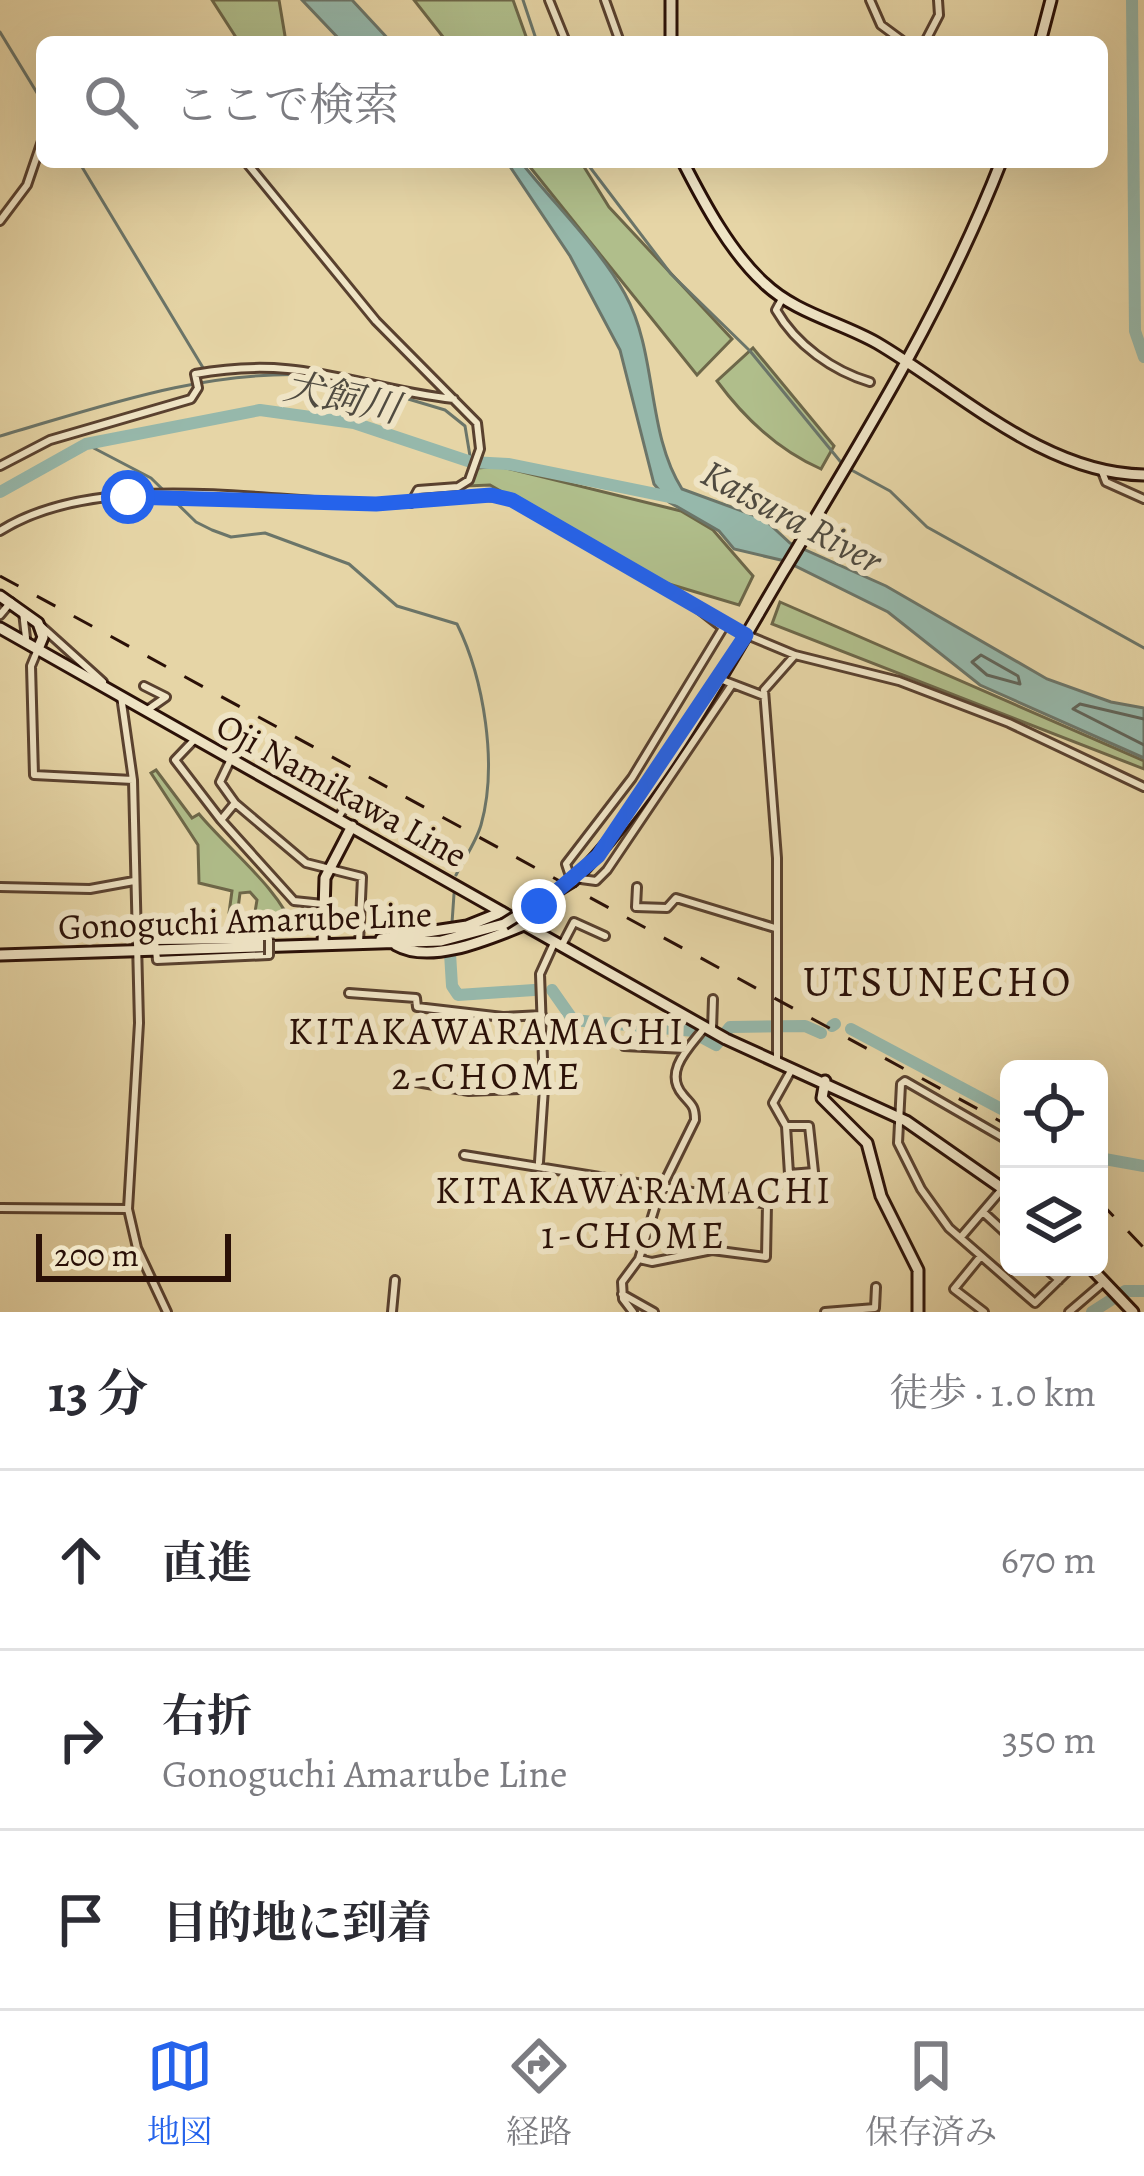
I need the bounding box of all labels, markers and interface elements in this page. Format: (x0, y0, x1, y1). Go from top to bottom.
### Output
search box (36, 36, 1108, 168)
icon: search (78, 69, 144, 135)
text: ここで検索 (174, 74, 399, 136)
water label: 犬飼川 (279, 359, 409, 436)
water label: Katsura River (692, 446, 893, 586)
route start (101, 470, 155, 524)
street label: Oji Namikawa Line (208, 701, 476, 879)
route end (512, 879, 566, 933)
street label: Gonoguchi Amarube Line (57, 889, 433, 951)
district label: UTSUNECHO (803, 953, 1073, 1010)
district label: KITAKAWARAMACHI 2-CHOME (288, 1004, 686, 1102)
map controls (1000, 1060, 1108, 1276)
button: locate (1000, 1060, 1108, 1168)
district label: KITAKAWARAMACHI 1-CHOME (435, 1163, 833, 1261)
button: layers (1000, 1168, 1108, 1276)
scale bar (36, 1228, 231, 1281)
text: 200 m (54, 1232, 139, 1277)
text: 13 分 (48, 1359, 148, 1429)
text: 徒歩 · 1.0 km (889, 1366, 1096, 1419)
icon: ahead (48, 1527, 114, 1593)
text: 直進 (162, 1532, 252, 1594)
text: 670 m (1001, 1533, 1096, 1586)
text: 右折 (162, 1685, 252, 1747)
icon: right (48, 1707, 114, 1773)
text: 350 m (1002, 1713, 1096, 1766)
text: Gonoguchi Amarube Line (162, 1747, 567, 1800)
icon: arrive (48, 1887, 114, 1953)
text: 目的地に到着 (162, 1892, 432, 1954)
tab: 地図 (147, 2033, 213, 2154)
tab: 経路 (506, 2033, 572, 2154)
tab: 保存済み (865, 2033, 997, 2154)

